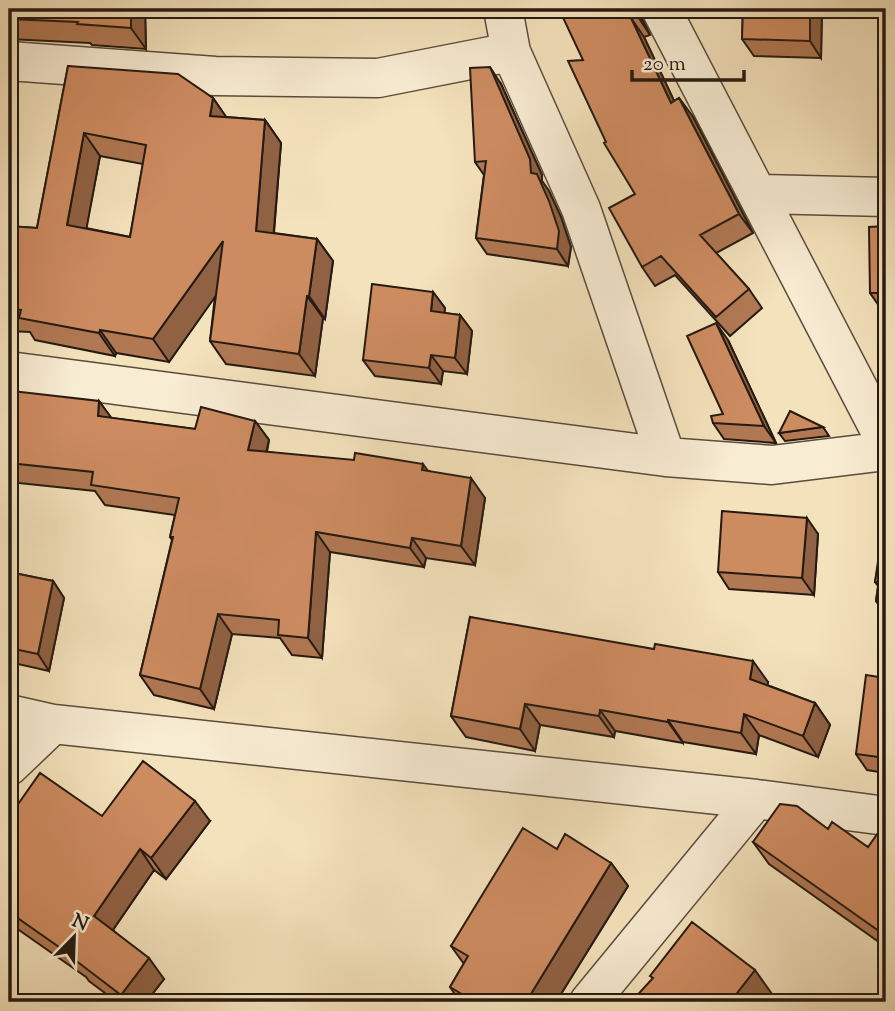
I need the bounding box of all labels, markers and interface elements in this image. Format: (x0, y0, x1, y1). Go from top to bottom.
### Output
scale bar (632, 38, 744, 82)
text: 20 m (643, 50, 686, 80)
north arrow (38, 902, 108, 972)
text: N (67, 908, 92, 939)

